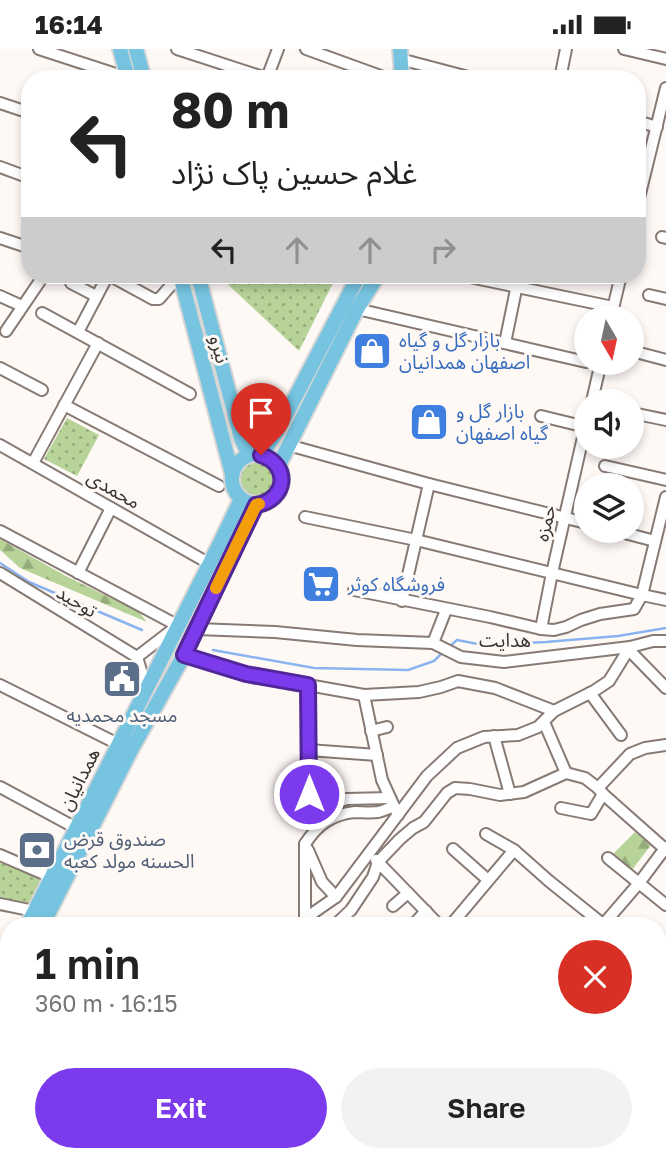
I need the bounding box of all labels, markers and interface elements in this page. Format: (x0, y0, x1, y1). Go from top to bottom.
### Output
text: 16:14 (35, 9, 103, 40)
text: 80 m (171, 80, 289, 139)
icon: left (56, 98, 147, 189)
text: غلام حسین پاک نژاد (171, 153, 417, 191)
icon: left (205, 231, 243, 269)
icon: ahead (278, 231, 316, 269)
icon: ahead (351, 231, 389, 269)
icon: right (424, 231, 462, 269)
north arrow (574, 305, 644, 375)
map controls (574, 305, 644, 543)
place label: بازار گل و گیاه اصفهان همدانیان (399, 328, 530, 373)
shop icon: بازار گل و گیاه اصفهان همدانیان (351, 330, 393, 372)
street label: نیرو (205, 332, 235, 366)
pin (231, 383, 291, 455)
button: sound (574, 389, 644, 459)
icon: arrive (242, 394, 280, 432)
place label: بازار گل و گیاه اصفهان (456, 399, 549, 444)
shop icon: بازار گل و گیاه اصفهان (408, 401, 450, 443)
street label: محمدی (84, 464, 145, 513)
button: layers (574, 473, 644, 543)
street label: حمزه (529, 502, 561, 544)
supermarket icon: فروشگاه کوثر (300, 563, 342, 605)
place label: فروشگاه کوثر (347, 572, 445, 596)
street label: توحید (52, 580, 102, 622)
street label: هدایت (479, 628, 531, 651)
public building icon: مسجد محمدیه (101, 658, 143, 700)
place label: مسجد محمدیه (66, 703, 178, 726)
street label: همدانیان (53, 744, 104, 814)
position arrow (272, 757, 346, 831)
place label: صندوق قرض الحسنه مولد کعبه (64, 827, 194, 873)
bank icon: صندوق قرض الحسنه مولد کعبه (16, 829, 58, 871)
text: 1 min (35, 938, 140, 988)
button: close (558, 940, 632, 1014)
text: 360 m · 16:15 (35, 989, 178, 1017)
button: Exit (35, 1068, 327, 1148)
button: Share (341, 1068, 632, 1148)

